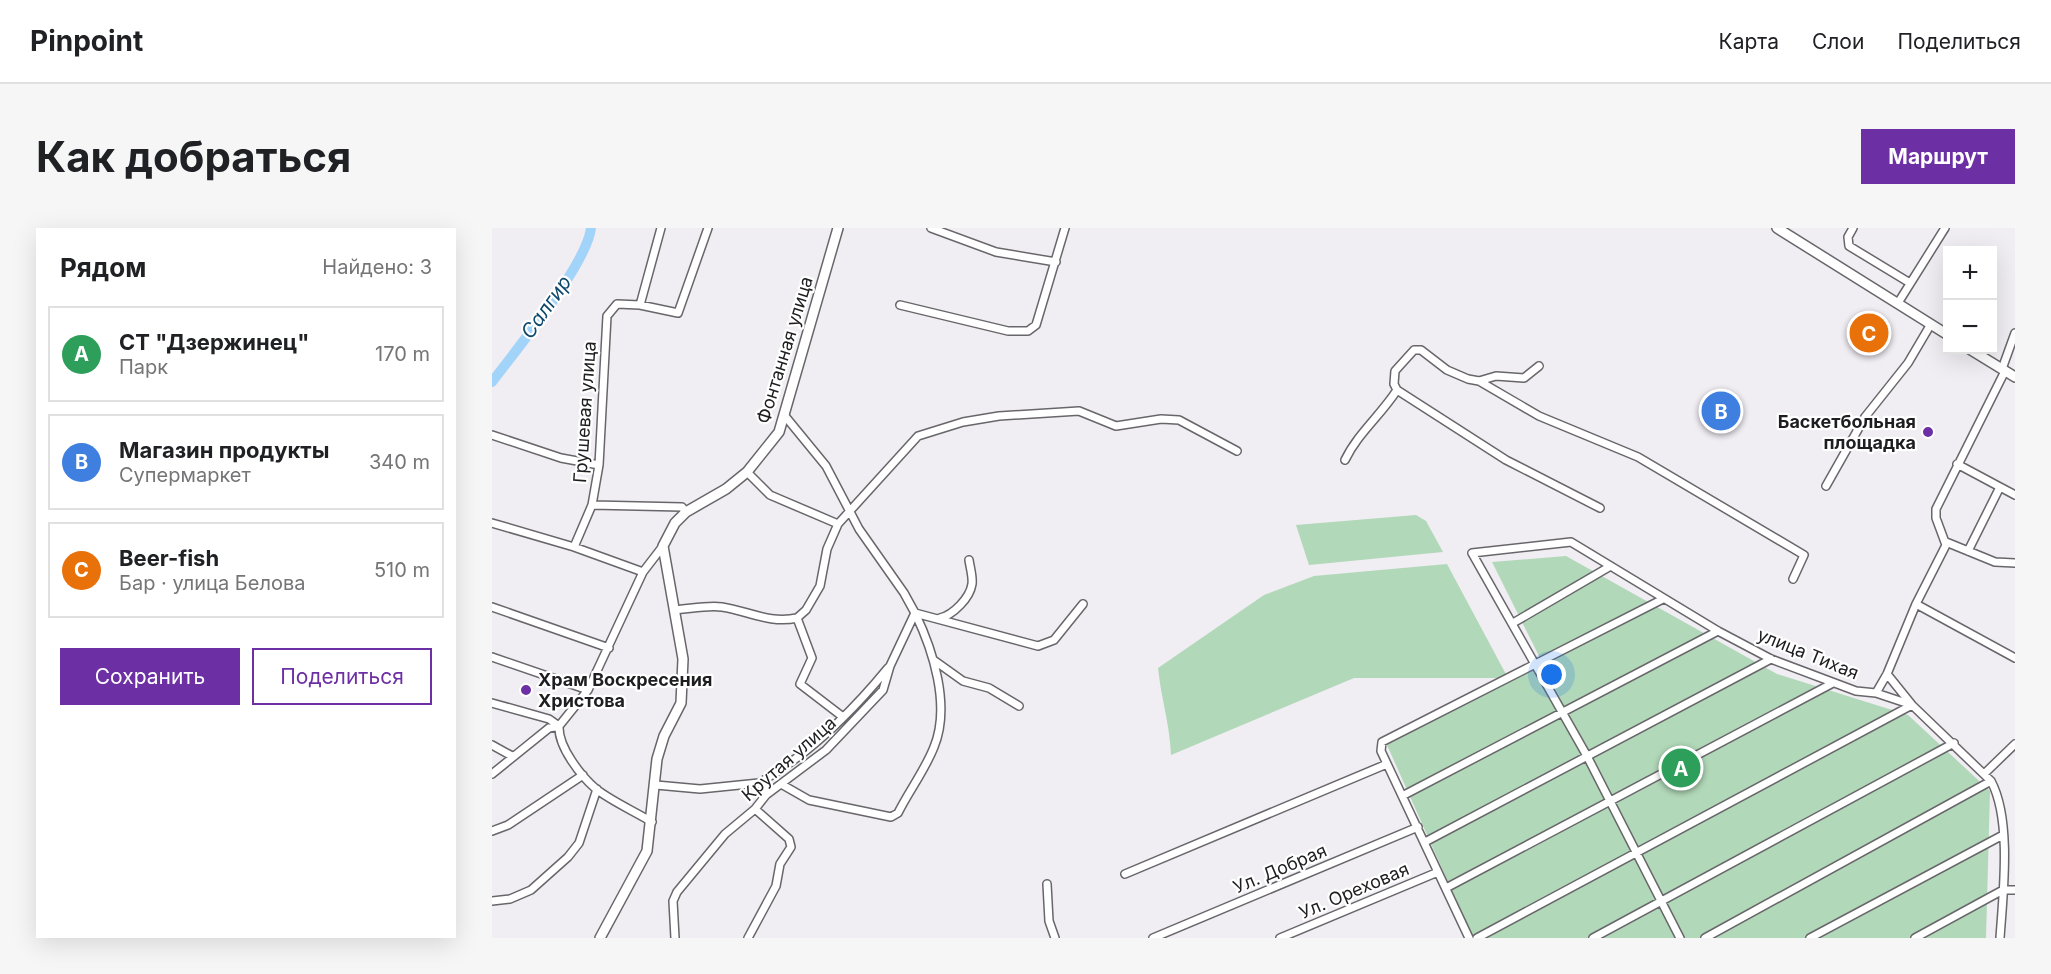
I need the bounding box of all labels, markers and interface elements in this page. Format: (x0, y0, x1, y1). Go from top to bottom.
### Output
text: Pinpoint (30, 24, 143, 58)
text: Карта (1719, 29, 1779, 54)
text: Слои (1812, 29, 1864, 54)
text: Поделиться (1897, 29, 2021, 54)
button: Маршрут (1861, 129, 2015, 184)
text: Как добраться (36, 131, 351, 182)
map controls (1943, 246, 1997, 354)
button: + (1943, 246, 1997, 300)
text: Рядом (60, 252, 146, 283)
text: Найдено: 3 (322, 255, 432, 279)
water label: Салгир (516, 271, 576, 343)
street label: Фонтанная улица (752, 274, 817, 426)
button: − (1943, 300, 1997, 354)
pin: C (1850, 310, 1888, 356)
text: СТ "Дзержинец" (119, 329, 309, 355)
street label: Грушевая улица (569, 340, 600, 484)
text: A (74, 342, 89, 366)
text: 170 m (375, 342, 430, 366)
text: Парк (119, 355, 168, 379)
pin: B (1702, 388, 1740, 434)
place label: Баскетбольная площадка (1778, 411, 1916, 453)
marker: Баскетбольная площадка (1921, 425, 1935, 439)
text: Магазин продукты (119, 437, 329, 463)
text: B (75, 450, 88, 474)
text: 340 m (369, 450, 430, 474)
text: Супермаркет (119, 463, 251, 487)
text: Beer-fish (119, 545, 219, 571)
text: C (74, 558, 89, 582)
text: 510 m (374, 558, 430, 582)
text: Бар · улица Белова (119, 571, 305, 595)
street label: улица Тихая (1754, 624, 1862, 683)
button: Сохранить (60, 648, 240, 705)
button: Поделиться (252, 648, 432, 705)
your location (1537, 660, 1566, 689)
place label: Храм Воскресения Христова (538, 669, 712, 711)
marker: Храм Воскресения Христова (519, 683, 533, 697)
street label: Крутая улица (737, 712, 840, 805)
pin: A (1662, 746, 1700, 790)
street label: Ул. Добрая (1230, 839, 1330, 898)
street label: Ул. Ореховая (1296, 858, 1412, 923)

